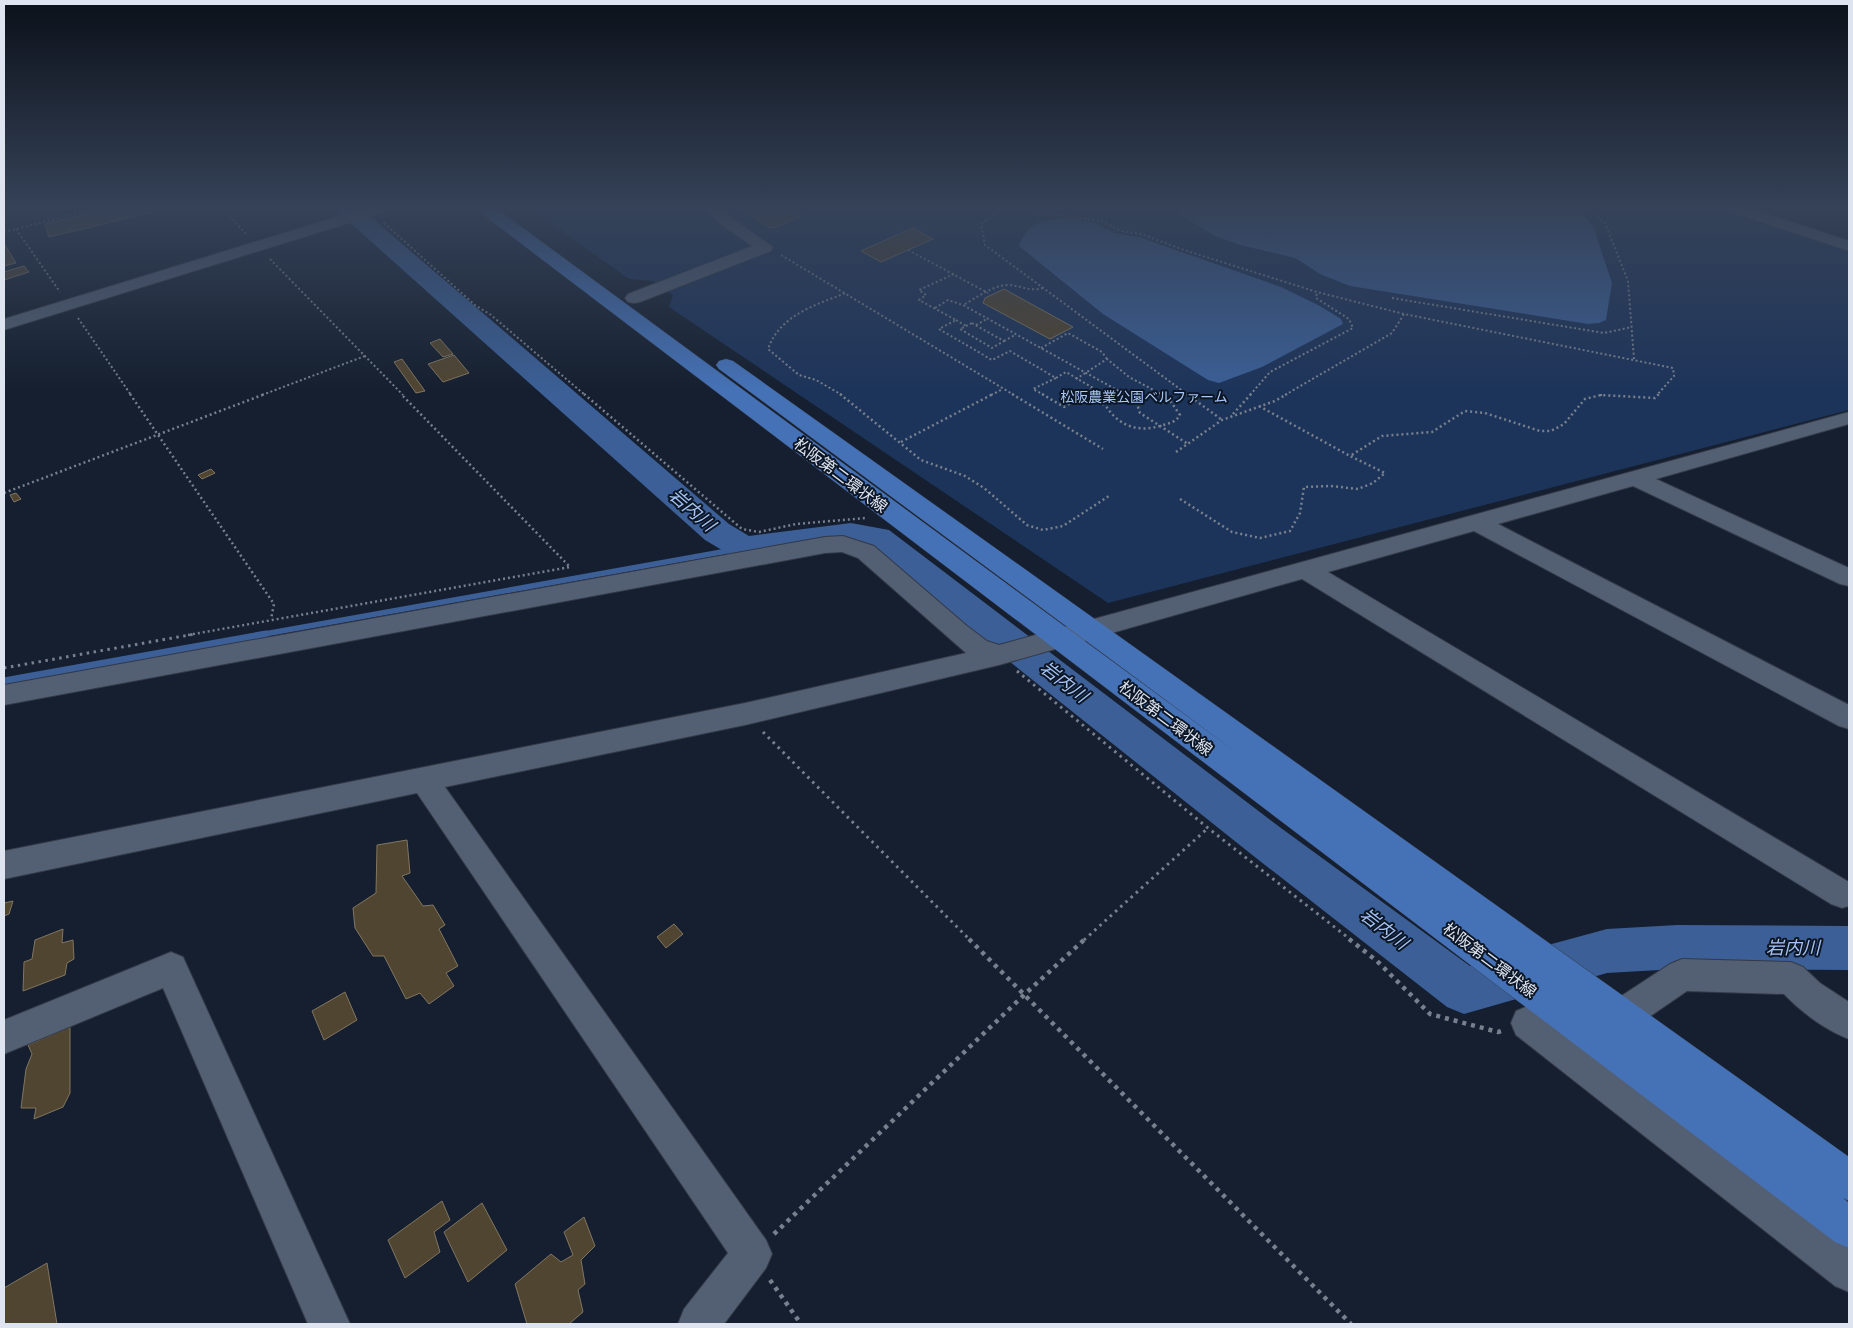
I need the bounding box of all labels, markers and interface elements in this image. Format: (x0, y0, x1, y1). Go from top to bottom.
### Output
park label: 松阪農業公園ベルファーム (1060, 389, 1228, 406)
street label: 松阪第二環状線 (790, 434, 891, 517)
water label: 岩内川 (664, 484, 721, 537)
water label: 岩内川 (1036, 657, 1094, 709)
street label: 松阪第二環状線 (1115, 677, 1216, 760)
water label: 岩内川 (1356, 904, 1414, 956)
street label: 松阪第二環状線 (1439, 919, 1540, 1002)
water label: 岩内川 (1766, 937, 1822, 959)

